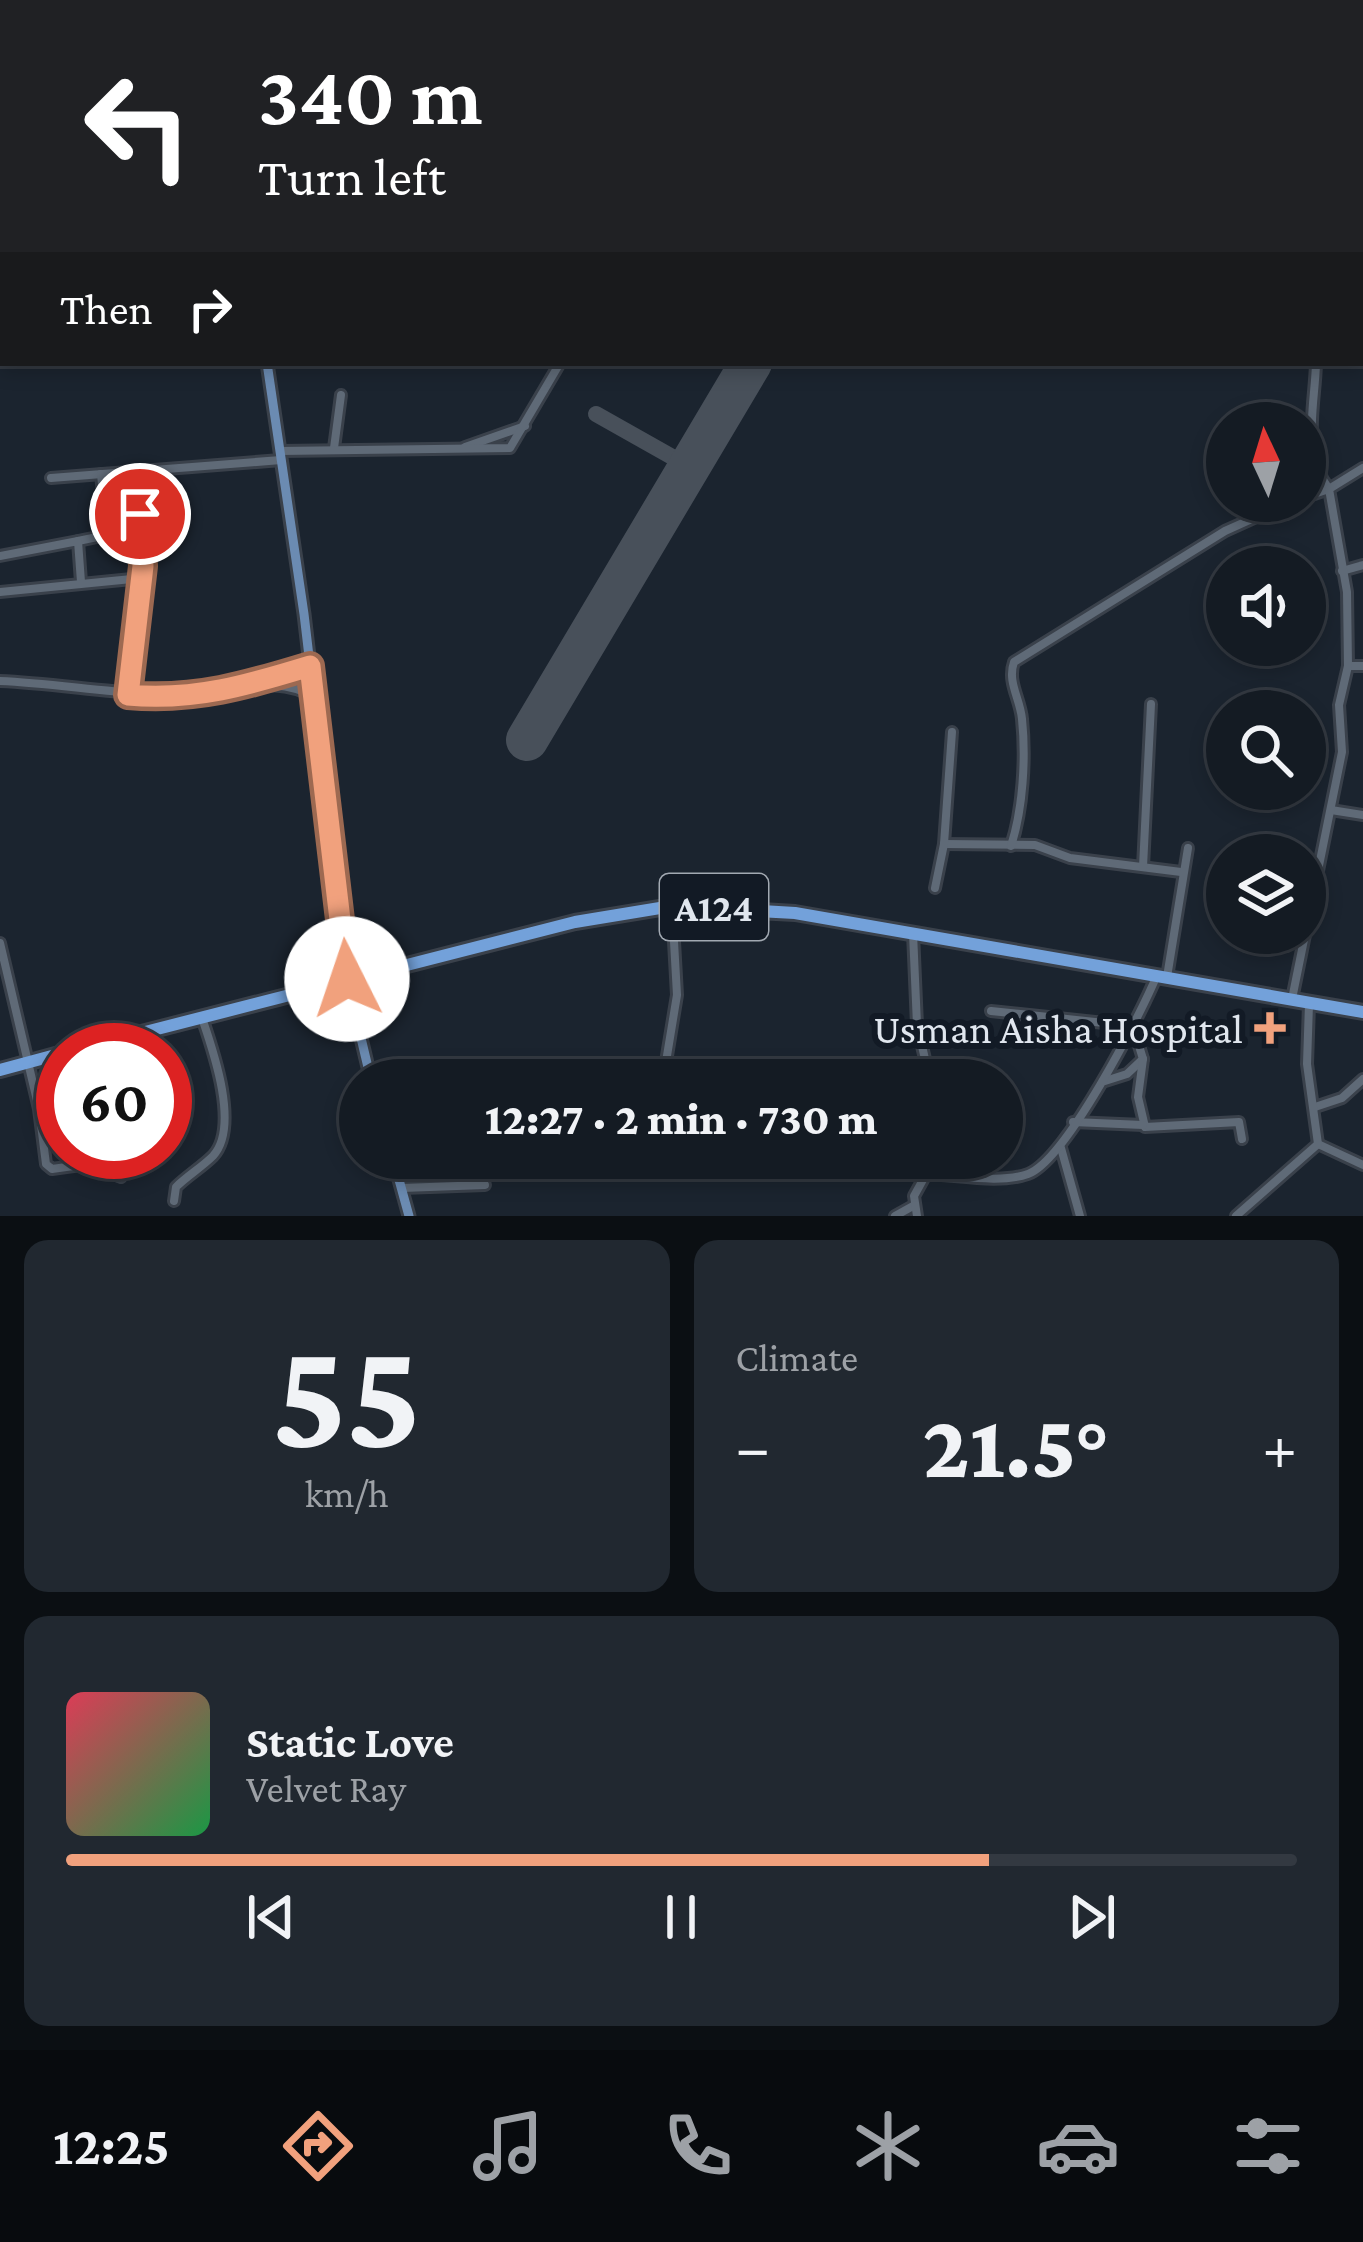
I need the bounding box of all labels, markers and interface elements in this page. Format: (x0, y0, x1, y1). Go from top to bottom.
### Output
icon: left (60, 48, 216, 204)
text: 340 m (258, 49, 483, 142)
text: Turn left (258, 147, 446, 207)
icon: right (177, 276, 243, 342)
text: Then (60, 284, 153, 334)
north arrow (1206, 402, 1326, 522)
map controls (1206, 402, 1326, 954)
pin (89, 463, 191, 565)
icon: arrive (107, 481, 173, 547)
button: sound (1206, 546, 1326, 666)
button: search (1206, 690, 1326, 810)
button: layers (1206, 834, 1326, 954)
road number: A124 (660, 874, 768, 940)
position arrow (284, 916, 410, 1042)
place label: Usman Aisha Hospital (873, 1005, 1243, 1052)
marker: Usman Aisha Hospital (1254, 1012, 1286, 1044)
speed limit sign: 60 (36, 1023, 192, 1179)
text: 12:27 · 2 min · 730 m (485, 1094, 877, 1144)
text: 55 (271, 1307, 422, 1481)
text: Climate (736, 1336, 858, 1379)
text: 21.5° (922, 1396, 1110, 1496)
text: − (736, 1410, 770, 1483)
text: + (1262, 1410, 1297, 1483)
text: km/h (305, 1472, 389, 1515)
text: Static Love (246, 1717, 454, 1767)
text: Velvet Ray (246, 1767, 406, 1810)
icon: previous (238, 1884, 304, 1950)
icon: pause (648, 1884, 714, 1950)
icon: next (1059, 1884, 1125, 1950)
icon: directions (276, 2104, 360, 2188)
icon: music (466, 2104, 550, 2188)
icon: phone (656, 2104, 740, 2188)
icon: climate (846, 2104, 930, 2188)
icon: car (1036, 2104, 1120, 2188)
icon: filters (1226, 2104, 1310, 2188)
text: 12:25 (53, 2116, 170, 2176)

